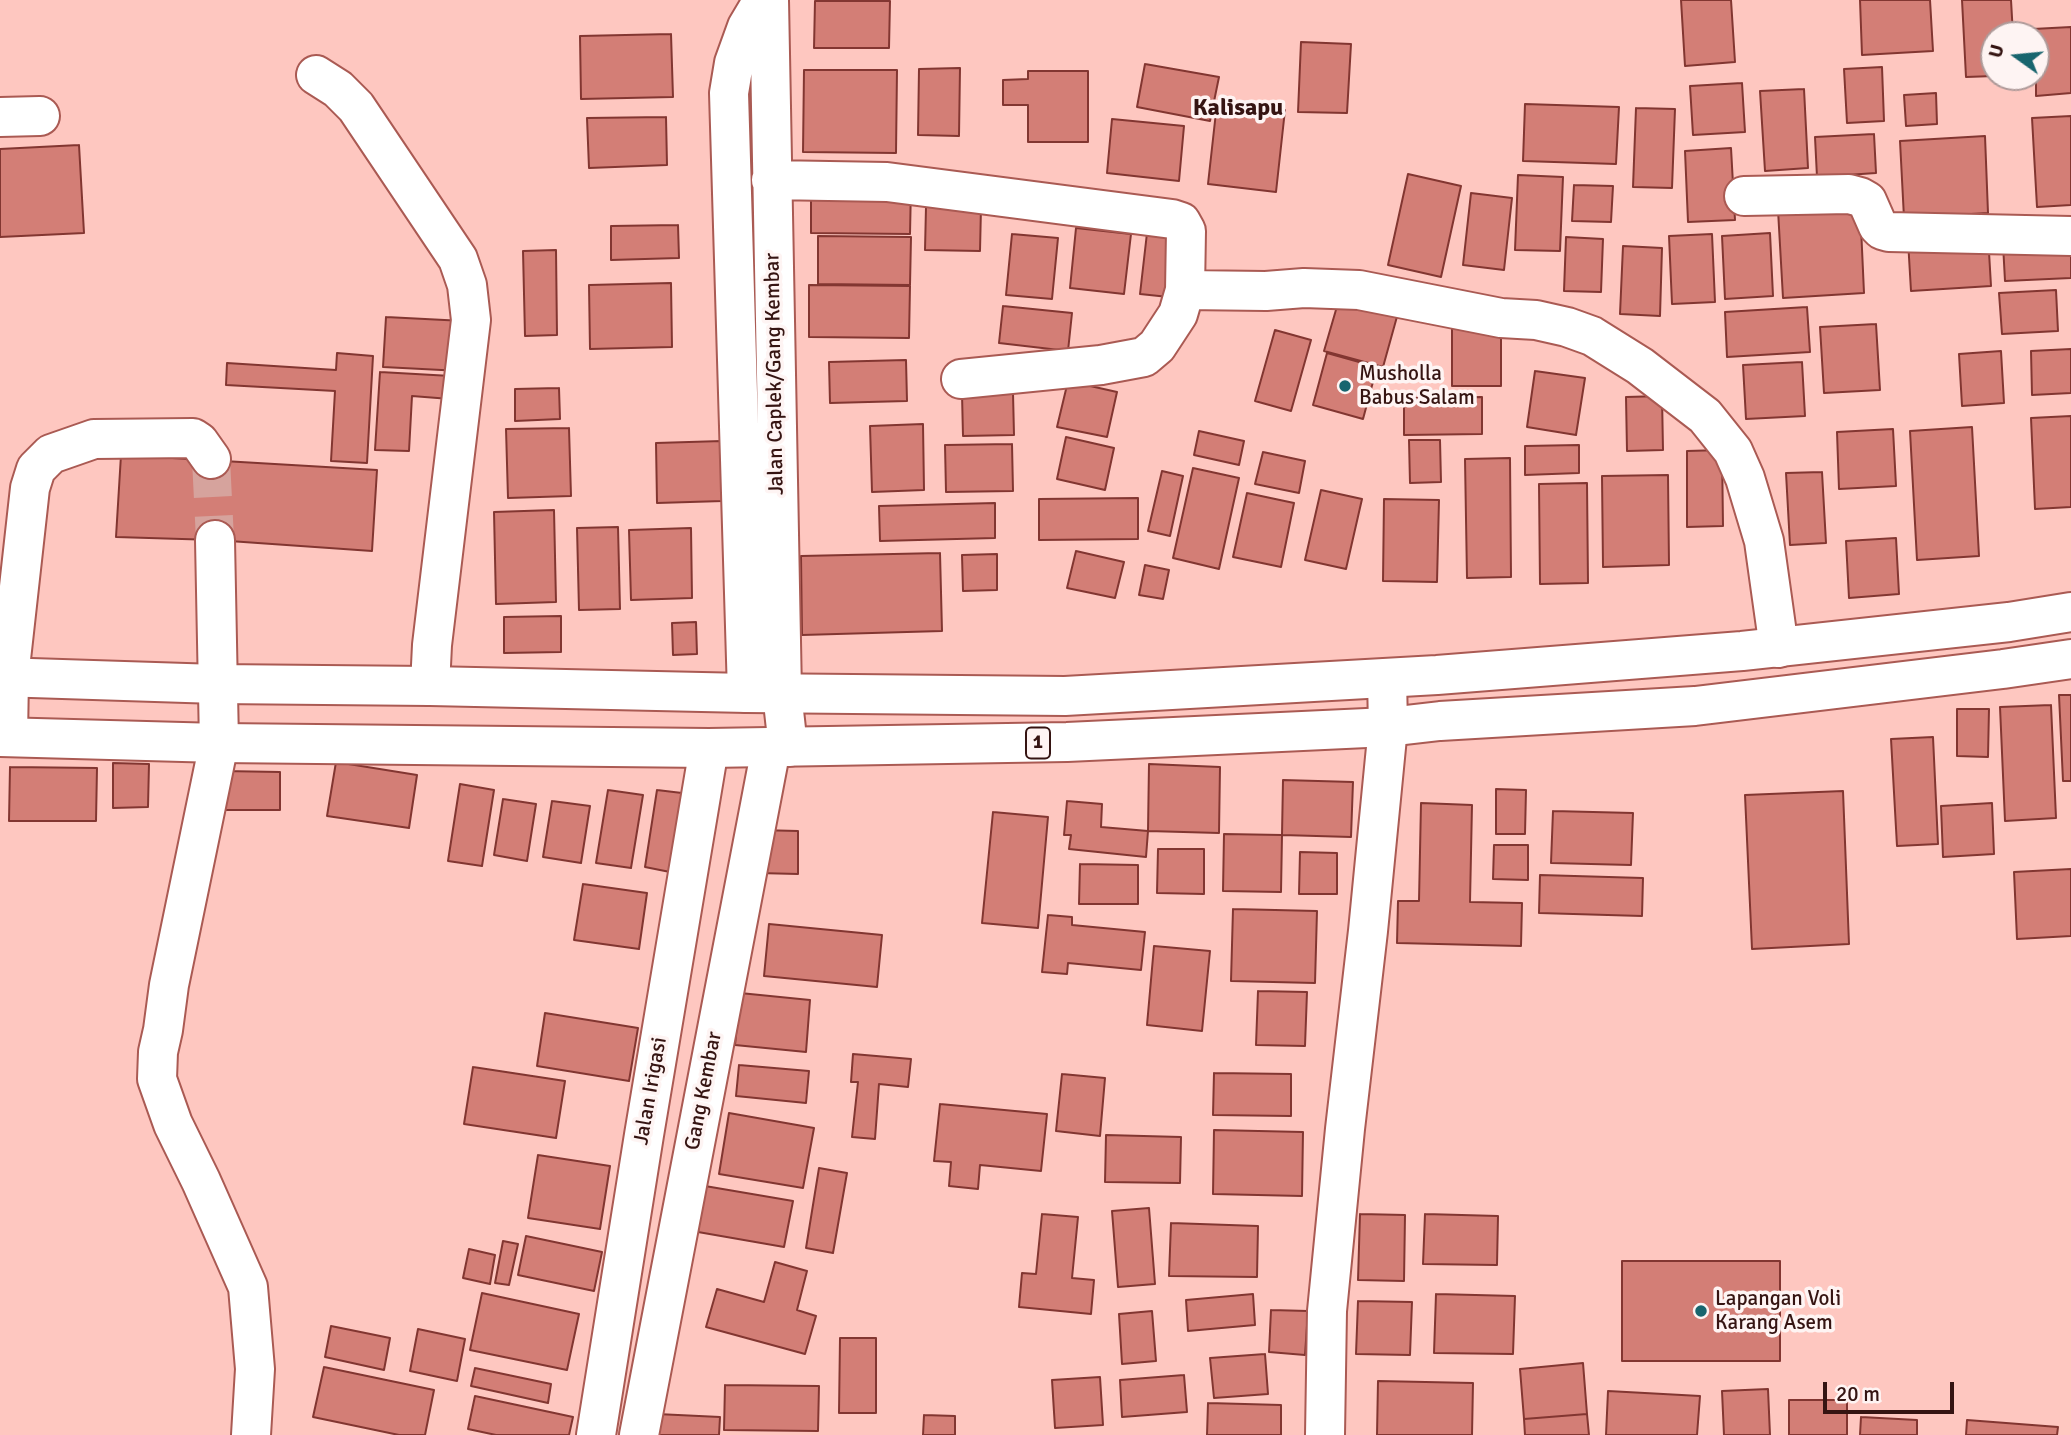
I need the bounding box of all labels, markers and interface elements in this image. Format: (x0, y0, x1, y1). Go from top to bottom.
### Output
north arrow (1980, 21, 2050, 91)
text: U (1983, 42, 2010, 60)
district label: Kalisapu (1193, 95, 1283, 123)
street label: Jalan Caplek/Gang Kembar (760, 253, 790, 495)
place label: Musholla Babus Salam (1359, 361, 1475, 411)
marker: Musholla Babus Salam (1337, 378, 1353, 394)
road number: 1 (1026, 728, 1050, 758)
street label: Gang Kembar (680, 1030, 728, 1152)
street label: Jalan Irigasi (629, 1035, 673, 1147)
place label: Lapangan Voli Karang Asem (1715, 1286, 1841, 1336)
marker: Lapangan Voli Karang Asem (1693, 1303, 1709, 1319)
scale bar (1826, 1368, 1957, 1412)
text: 20 m (1836, 1381, 1880, 1407)

